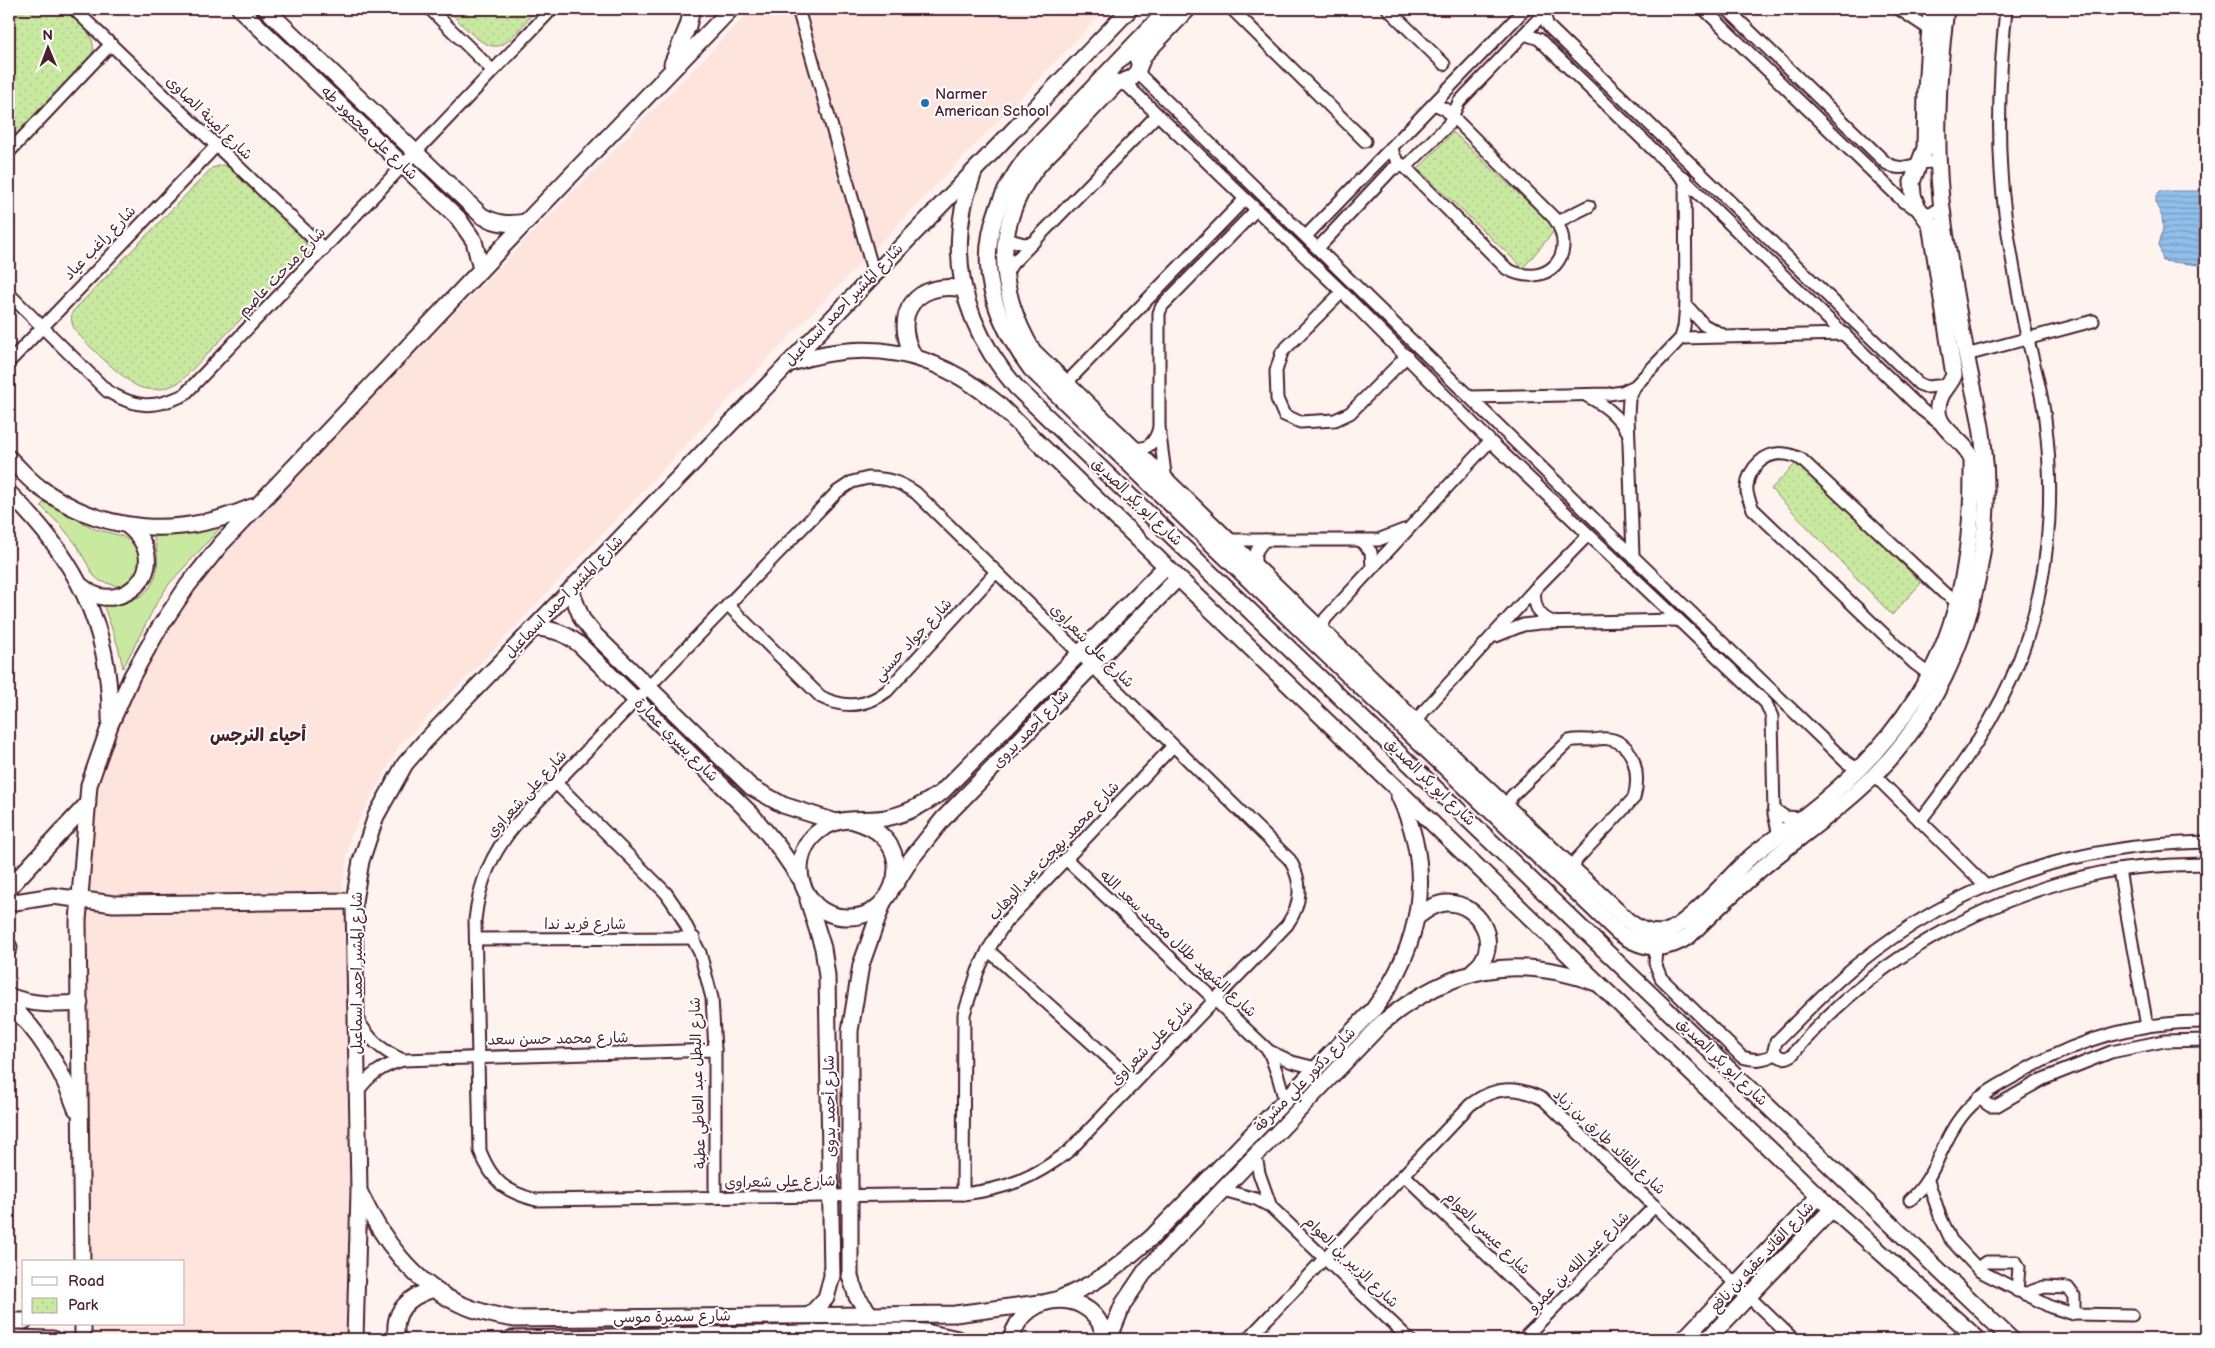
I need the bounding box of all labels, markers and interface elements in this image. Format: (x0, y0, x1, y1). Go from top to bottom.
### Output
north arrow (22, 22, 72, 72)
text: N (42, 27, 53, 44)
street label: شارع أمينة الصاوى (162, 72, 256, 164)
street label: شارع على محمود طه (316, 82, 422, 184)
place label: Narmer American School (935, 85, 1049, 121)
marker: Narmer American School (919, 97, 931, 109)
street label: شارع راغب عياد (60, 202, 140, 284)
street label: شارع مدحت عاصم (234, 223, 331, 323)
street label: شارع المشير احمد اسماعيل (781, 240, 907, 370)
street label: شارع ابو بكر الصديق (1088, 454, 1186, 550)
street label: شارع المشير احمد اسماعيل (501, 532, 627, 662)
street label: شارع جواد حسني (870, 595, 958, 687)
street label: شارع على شعراوى (1046, 600, 1138, 692)
street label: شارع أحمد بدوى (989, 686, 1073, 772)
street label: شارع يسري عمارة (629, 694, 722, 787)
district label: أحياء النرجس (210, 724, 306, 746)
street label: شارع ابو بكر الصديق (1381, 734, 1479, 830)
street label: شارع على شعراوى (483, 746, 571, 842)
street label: شارع محمد بهجت عبد الوهاب (984, 777, 1124, 925)
street label: شارع الشهيد طلال محمد سعد الله (1096, 866, 1260, 1022)
street label: شارع المشير احمد اسماعيل (348, 892, 367, 1054)
street label: شارع فريد ندا (544, 915, 626, 934)
street label: شارع على شعراوى (1107, 996, 1197, 1090)
street label: شارع البطل عبد العاطي عطية (686, 997, 713, 1169)
street label: شارع ابو بكر الصديق (1673, 1014, 1771, 1110)
street label: شارع دكتور علي مشرفة (1250, 1024, 1362, 1138)
street label: شارع محمد حسن سعد (487, 1028, 629, 1050)
street label: شارع أحمد بدوى (820, 1055, 840, 1157)
street label: شارع القائد طارق بن زياد (1549, 1085, 1669, 1199)
street label: شارع على شعراوى (724, 1172, 836, 1192)
street label: شارع عيسى العوام (1439, 1187, 1534, 1280)
street label: شارع القائد عقبه بن نافع (1706, 1198, 1819, 1317)
street label: شارع عبد الله بن عمرو (1524, 1207, 1634, 1317)
street label: شارع الزبير بن العوام (1298, 1212, 1402, 1313)
legend (22, 1260, 185, 1326)
text: Road (68, 1272, 104, 1291)
text: Park (68, 1296, 99, 1315)
street label: شارع سميرة موسى (613, 1306, 731, 1328)

